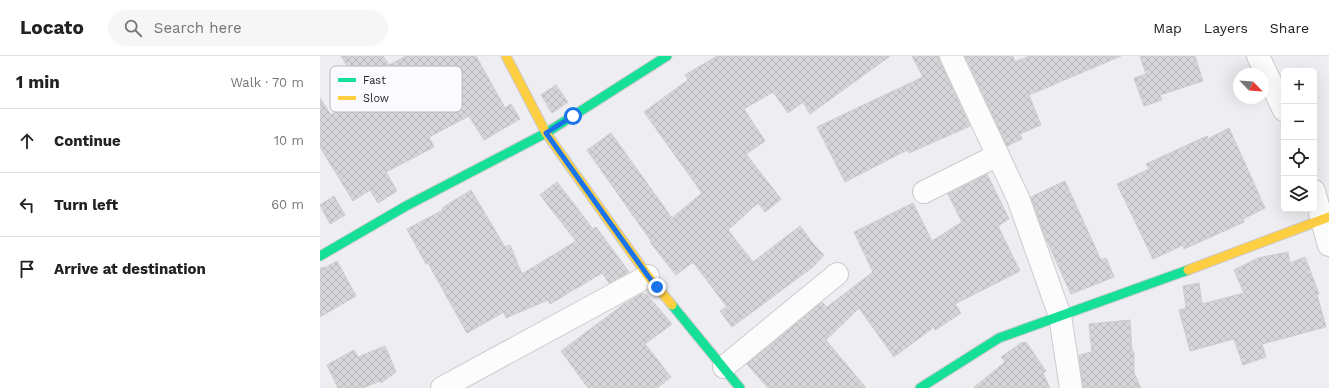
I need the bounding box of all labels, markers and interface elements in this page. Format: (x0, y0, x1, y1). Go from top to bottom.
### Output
search box (108, 10, 388, 46)
text: Locato (20, 16, 84, 39)
icon: search (122, 17, 144, 39)
text: Search here (154, 19, 242, 37)
text: Map (1153, 20, 1182, 36)
text: Layers (1204, 20, 1248, 36)
text: Share (1270, 20, 1309, 36)
legend (330, 66, 462, 112)
north arrow (1233, 68, 1269, 104)
map controls (1281, 68, 1317, 212)
button: + (1281, 68, 1317, 104)
text: 1 min (16, 72, 60, 92)
text: Fast (363, 74, 386, 87)
text: Walk · 70 m (230, 75, 304, 90)
text: Slow (363, 92, 389, 105)
button: − (1281, 104, 1317, 140)
route start (564, 107, 582, 125)
icon: ahead (16, 130, 38, 152)
text: Continue (54, 132, 121, 150)
text: 10 m (274, 133, 304, 148)
button: locate (1281, 140, 1317, 176)
button: layers (1281, 176, 1317, 212)
icon: left (16, 194, 38, 216)
text: Turn left (54, 196, 118, 214)
text: 60 m (271, 197, 304, 212)
icon: arrive (16, 258, 38, 280)
text: Arrive at destination (54, 260, 206, 278)
route end (648, 278, 666, 296)

